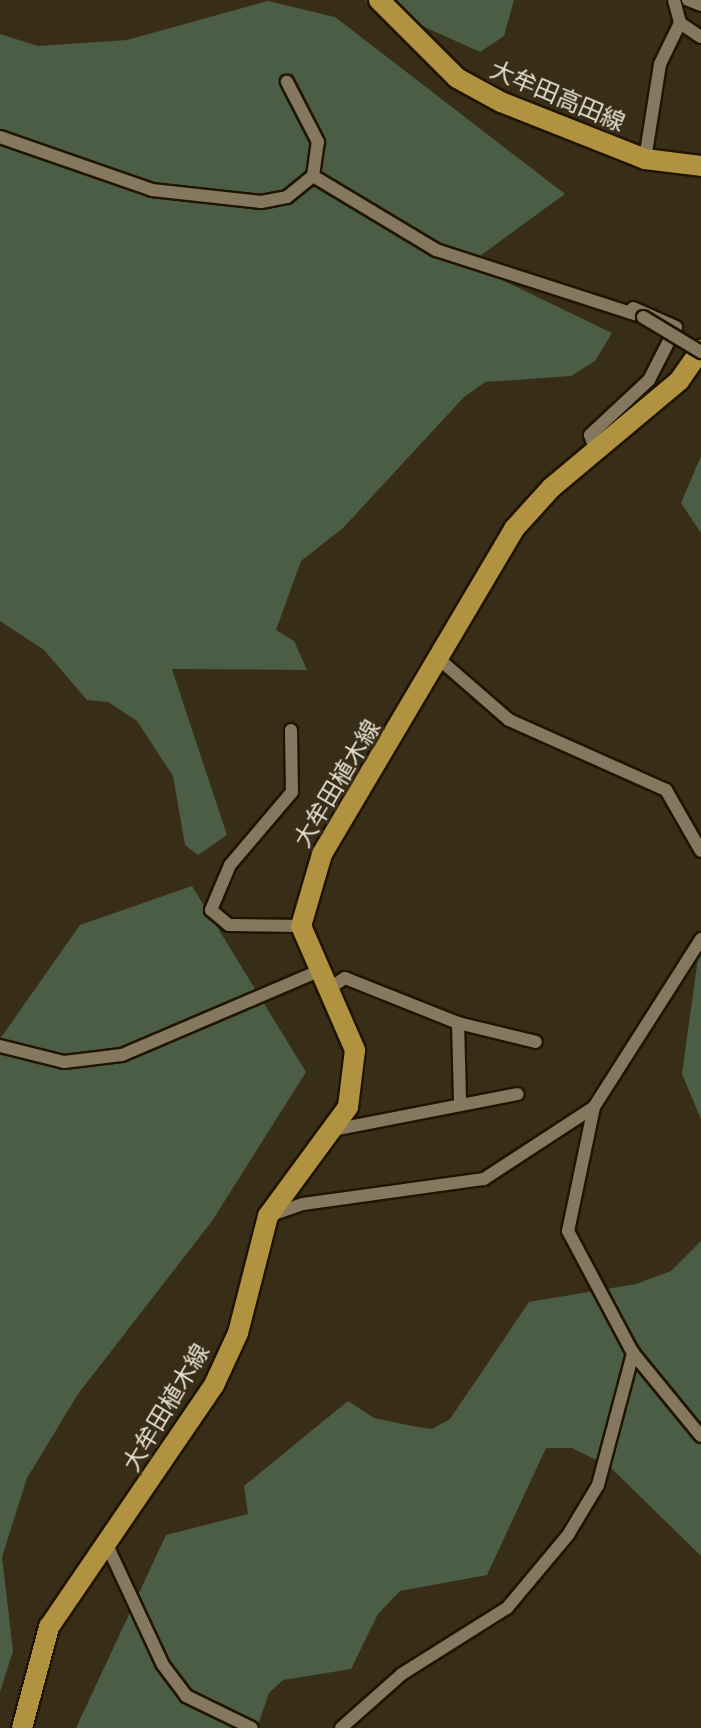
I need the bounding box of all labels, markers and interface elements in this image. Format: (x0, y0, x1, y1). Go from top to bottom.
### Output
street label: 大牟田高田線 (486, 54, 630, 136)
street label: 大牟田植木線 (287, 714, 385, 852)
street label: 大牟田植木線 (116, 1338, 214, 1476)

